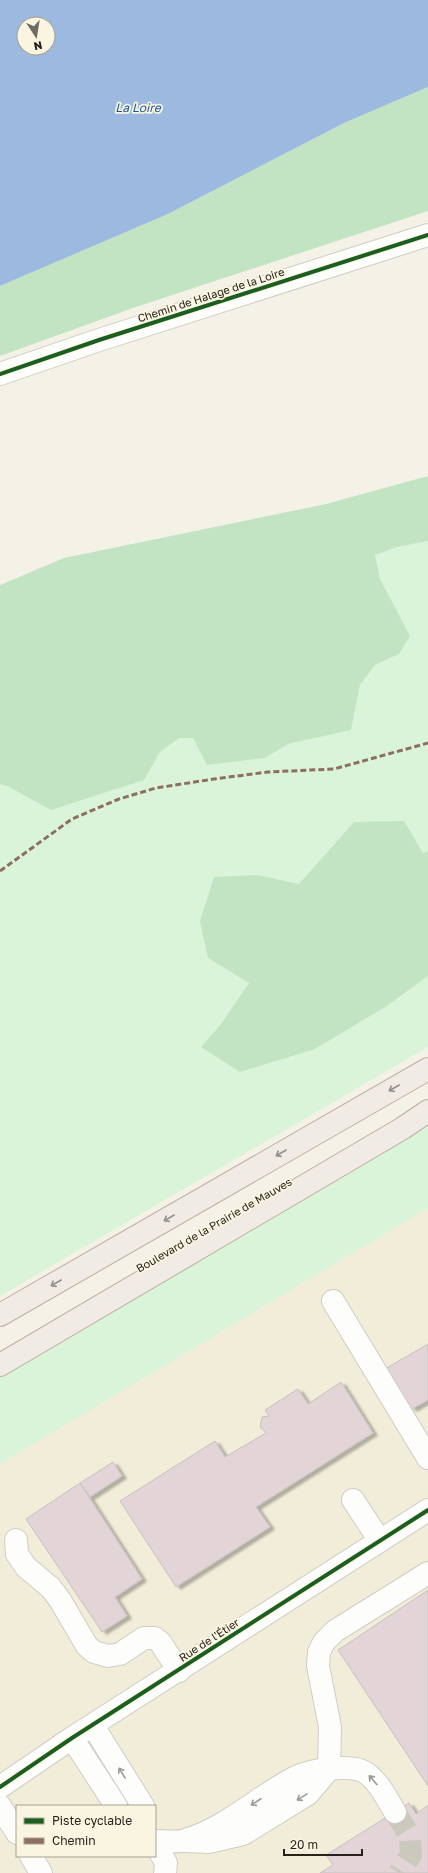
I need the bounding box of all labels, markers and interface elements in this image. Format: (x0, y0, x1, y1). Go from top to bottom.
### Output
north arrow (16, 16, 56, 56)
text: N (33, 39, 44, 53)
water label: La Loire (115, 100, 162, 115)
street label: Chemin de Halage de la Loire (136, 265, 286, 324)
one-way arrow (388, 1085, 400, 1093)
one-way arrow (276, 1150, 288, 1158)
street label: Boulevard de la Prairie de Mauves (134, 1174, 294, 1275)
one-way arrow (163, 1214, 175, 1222)
one-way arrow (50, 1279, 62, 1287)
street label: Rue de l'Étier (176, 1615, 242, 1664)
one-way arrow (118, 1767, 126, 1779)
one-way arrow (368, 1775, 377, 1786)
one-way arrow (297, 1793, 308, 1801)
one-way arrow (250, 1799, 262, 1807)
legend (16, 1805, 156, 1857)
text: Piste cyclable (52, 1813, 132, 1828)
scale bar (284, 1831, 362, 1857)
text: Chemin (52, 1833, 96, 1848)
text: 20 m (290, 1837, 318, 1852)

